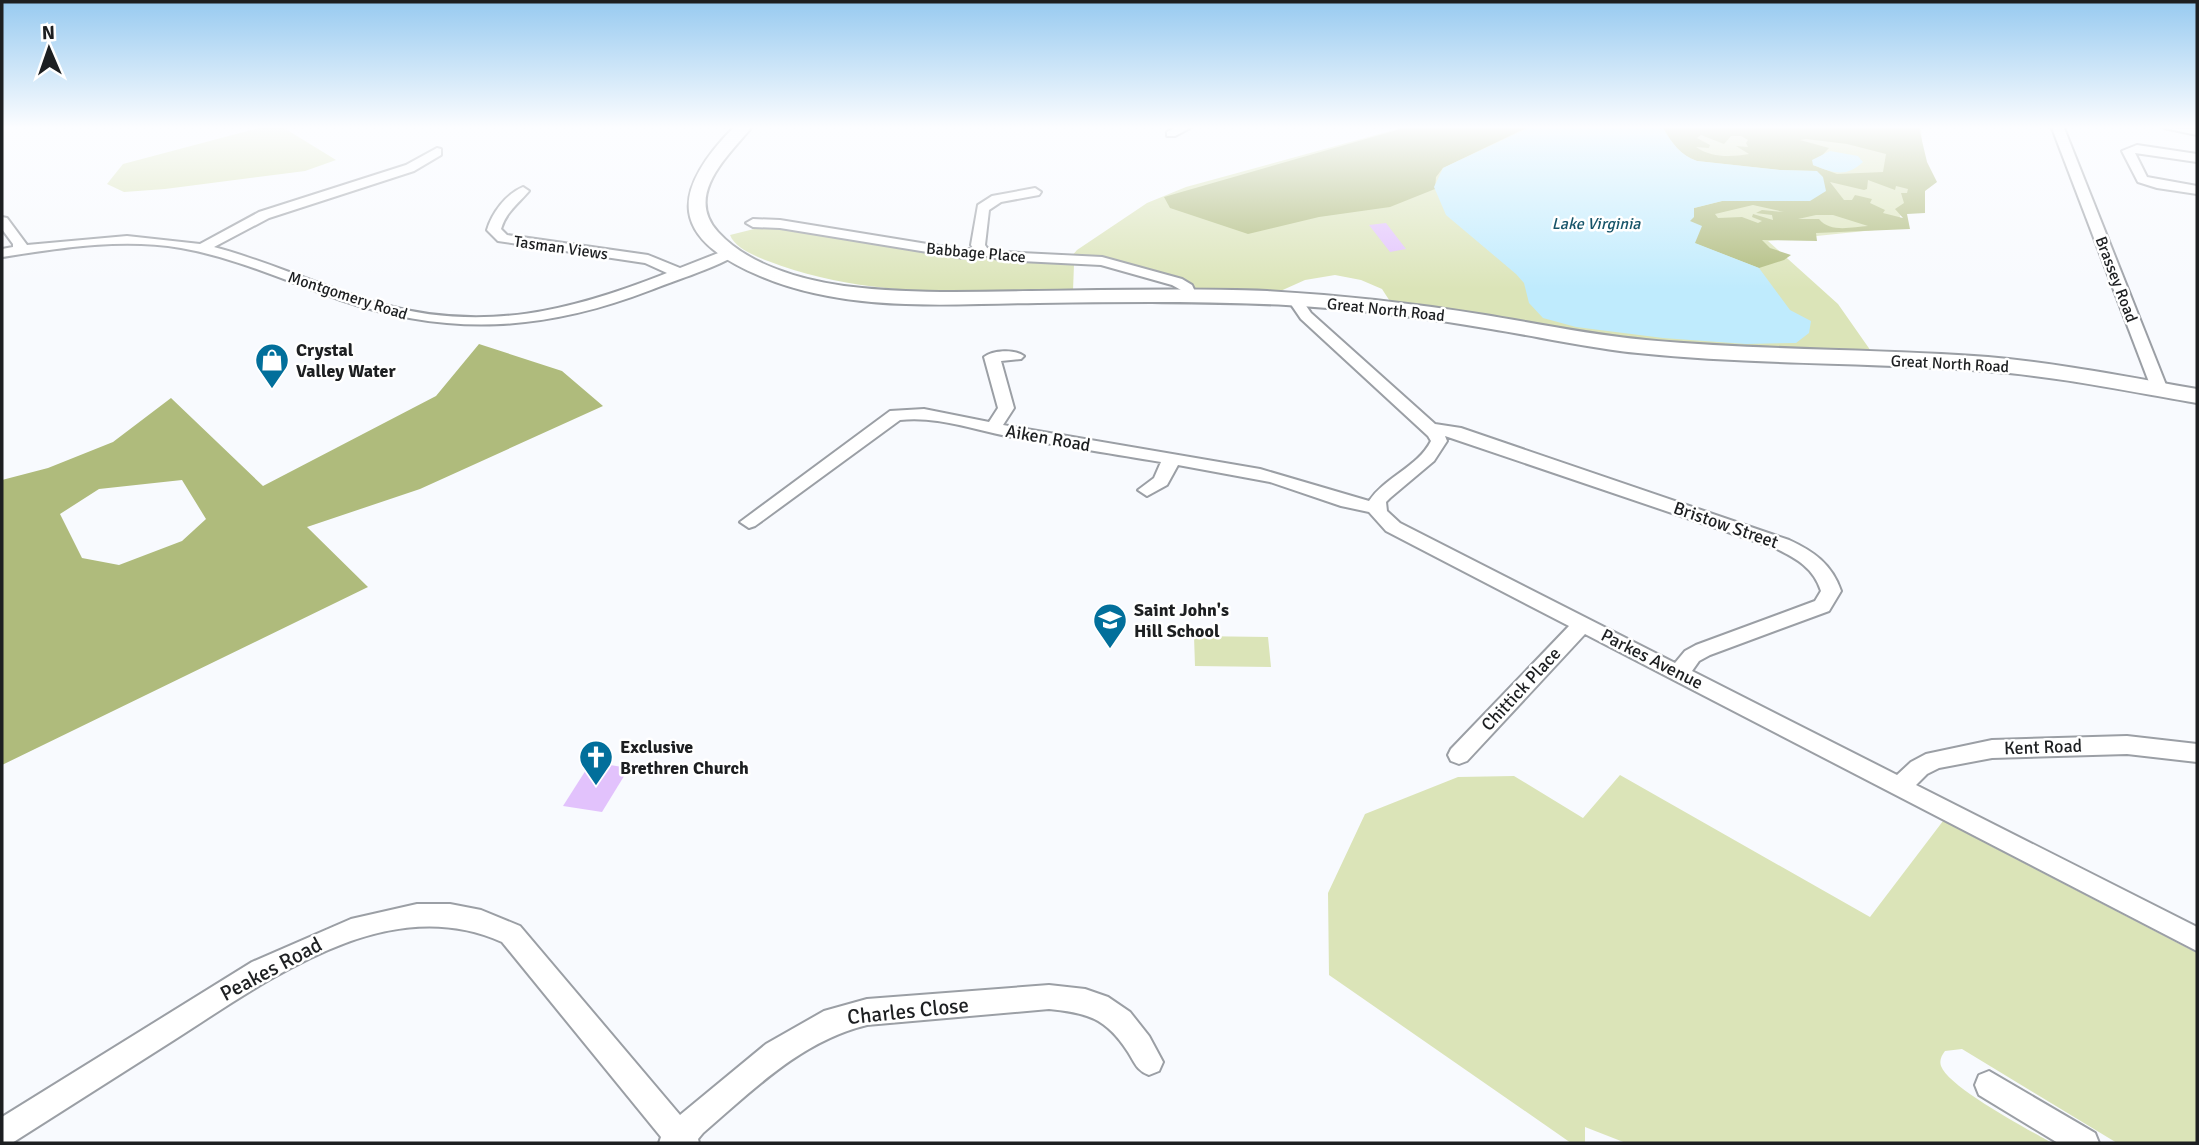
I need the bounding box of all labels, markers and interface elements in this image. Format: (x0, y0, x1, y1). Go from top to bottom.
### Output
north arrow (14, 14, 84, 84)
text: N (41, 21, 55, 45)
water label: Lake Virginia (1552, 214, 1641, 234)
street label: Tasman Views (513, 231, 609, 264)
street label: Brassey Road (2091, 234, 2142, 325)
street label: Babbage Place (925, 239, 1027, 267)
street label: Montgomery Road (285, 267, 410, 325)
street label: Great North Road (1326, 294, 1446, 326)
place label: Crystal Valley Water (296, 339, 396, 382)
shop icon: Crystal Valley Water (253, 341, 291, 390)
street label: Great North Road (1890, 351, 2010, 377)
street label: Aiken Road (1004, 420, 1092, 456)
street label: Bristow Street (1671, 497, 1781, 553)
place label: Saint John's Hill School (1134, 599, 1229, 642)
school or university icon: Saint John's Hill School (1091, 601, 1129, 650)
street label: Parkes Avenue (1597, 624, 1707, 694)
street label: Chittick Place (1477, 643, 1565, 735)
street label: Kent Road (2004, 735, 2082, 759)
place label: Exclusive Brethren Church (620, 736, 749, 779)
church icon: Exclusive Brethren Church (577, 738, 615, 787)
street label: Peakes Road (216, 931, 326, 1007)
street label: Charles Close (846, 992, 970, 1030)

